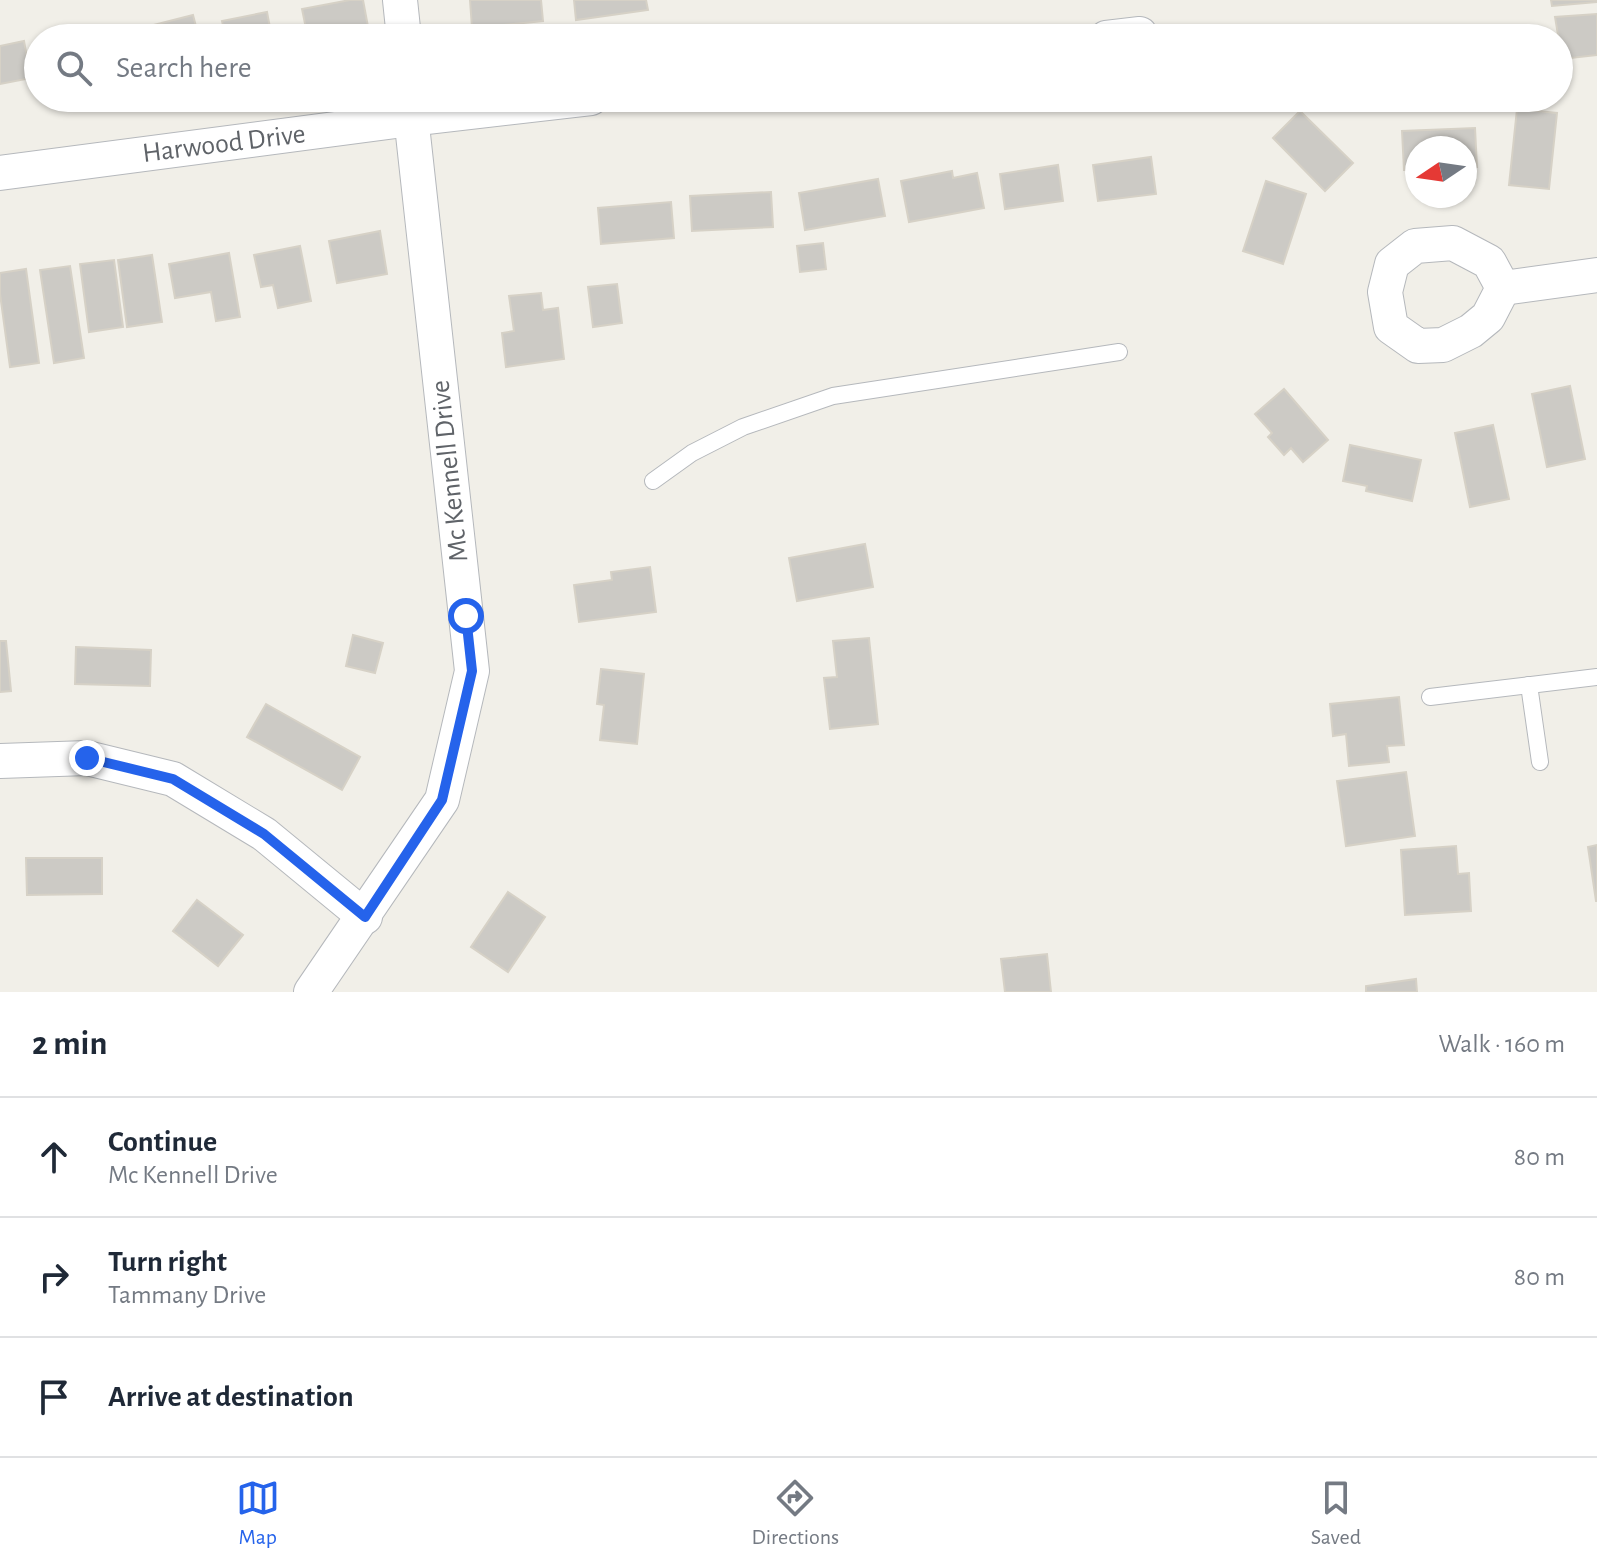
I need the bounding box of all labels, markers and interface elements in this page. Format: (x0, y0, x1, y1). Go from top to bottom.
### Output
search box (24, 24, 1573, 112)
icon: search (52, 46, 96, 90)
text: Search here (116, 53, 252, 83)
street label: Harwood Drive (141, 120, 307, 168)
north arrow (1405, 136, 1477, 208)
street label: Mc Kennell Drive (427, 379, 473, 563)
route start (448, 598, 484, 634)
route end (69, 740, 105, 776)
text: 2 min (32, 1027, 107, 1061)
text: Walk · 160 m (1438, 1031, 1565, 1057)
text: Continue (108, 1127, 217, 1157)
icon: ahead (32, 1135, 76, 1179)
text: 80 m (1514, 1144, 1565, 1170)
text: Mc Kennell Drive (108, 1162, 278, 1188)
text: Turn right (108, 1247, 227, 1277)
icon: right (32, 1255, 76, 1299)
text: 80 m (1514, 1264, 1565, 1290)
text: Tammany Drive (108, 1282, 266, 1308)
icon: arrive (32, 1375, 76, 1419)
text: Arrive at destination (108, 1382, 354, 1412)
tab: Map (236, 1476, 280, 1550)
tab: Directions (751, 1476, 839, 1550)
tab: Saved (1311, 1476, 1361, 1550)

